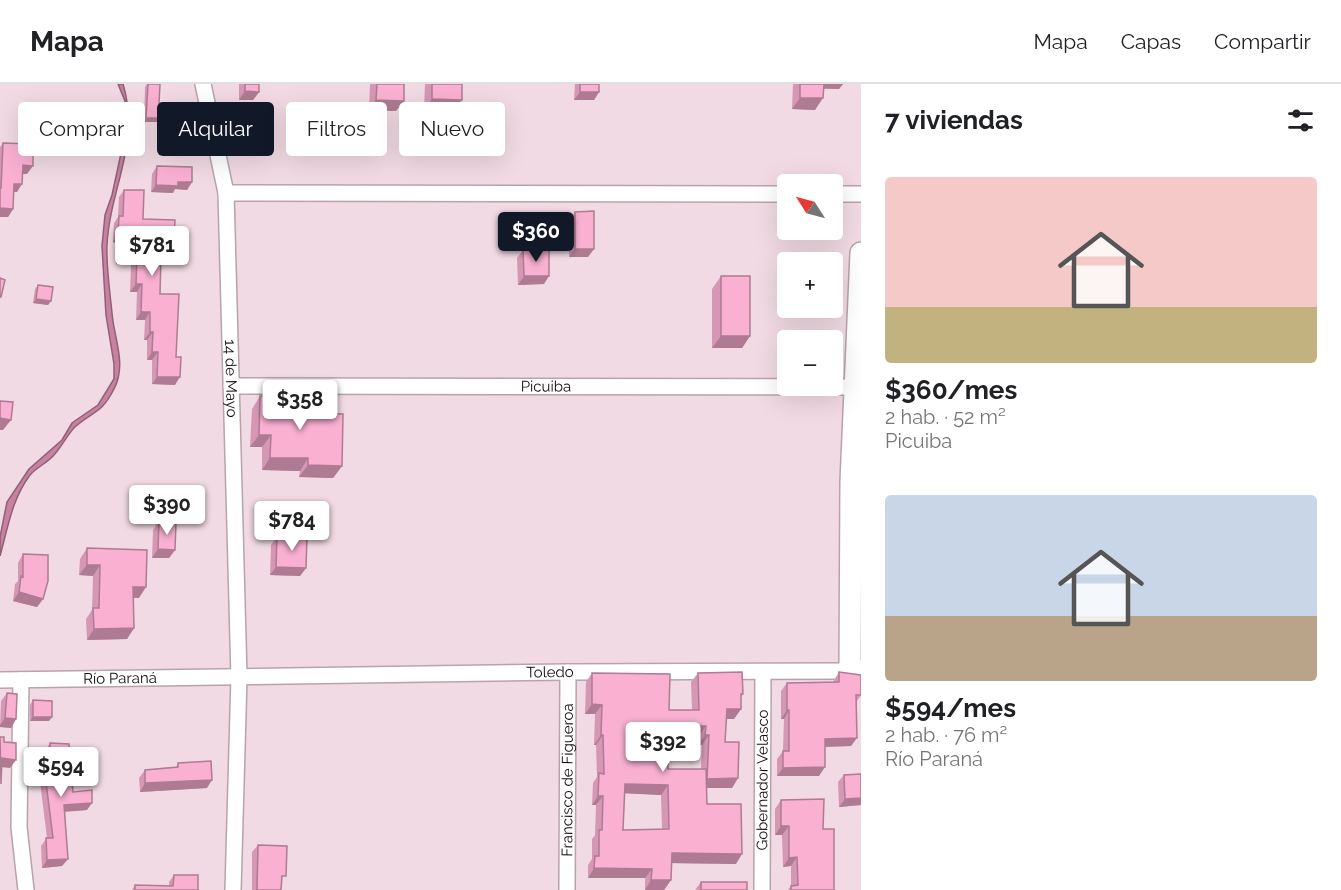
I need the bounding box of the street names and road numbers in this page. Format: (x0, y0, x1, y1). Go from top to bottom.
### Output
street label: 14 de Mayo (221, 339, 241, 418)
street label: Picuiba (521, 377, 571, 396)
street label: Toledo (526, 663, 574, 682)
street label: Río Paraná (83, 669, 157, 688)
street label: Francisco de Figueroa (558, 703, 577, 857)
street label: Gobernador Velasco (753, 709, 772, 851)

